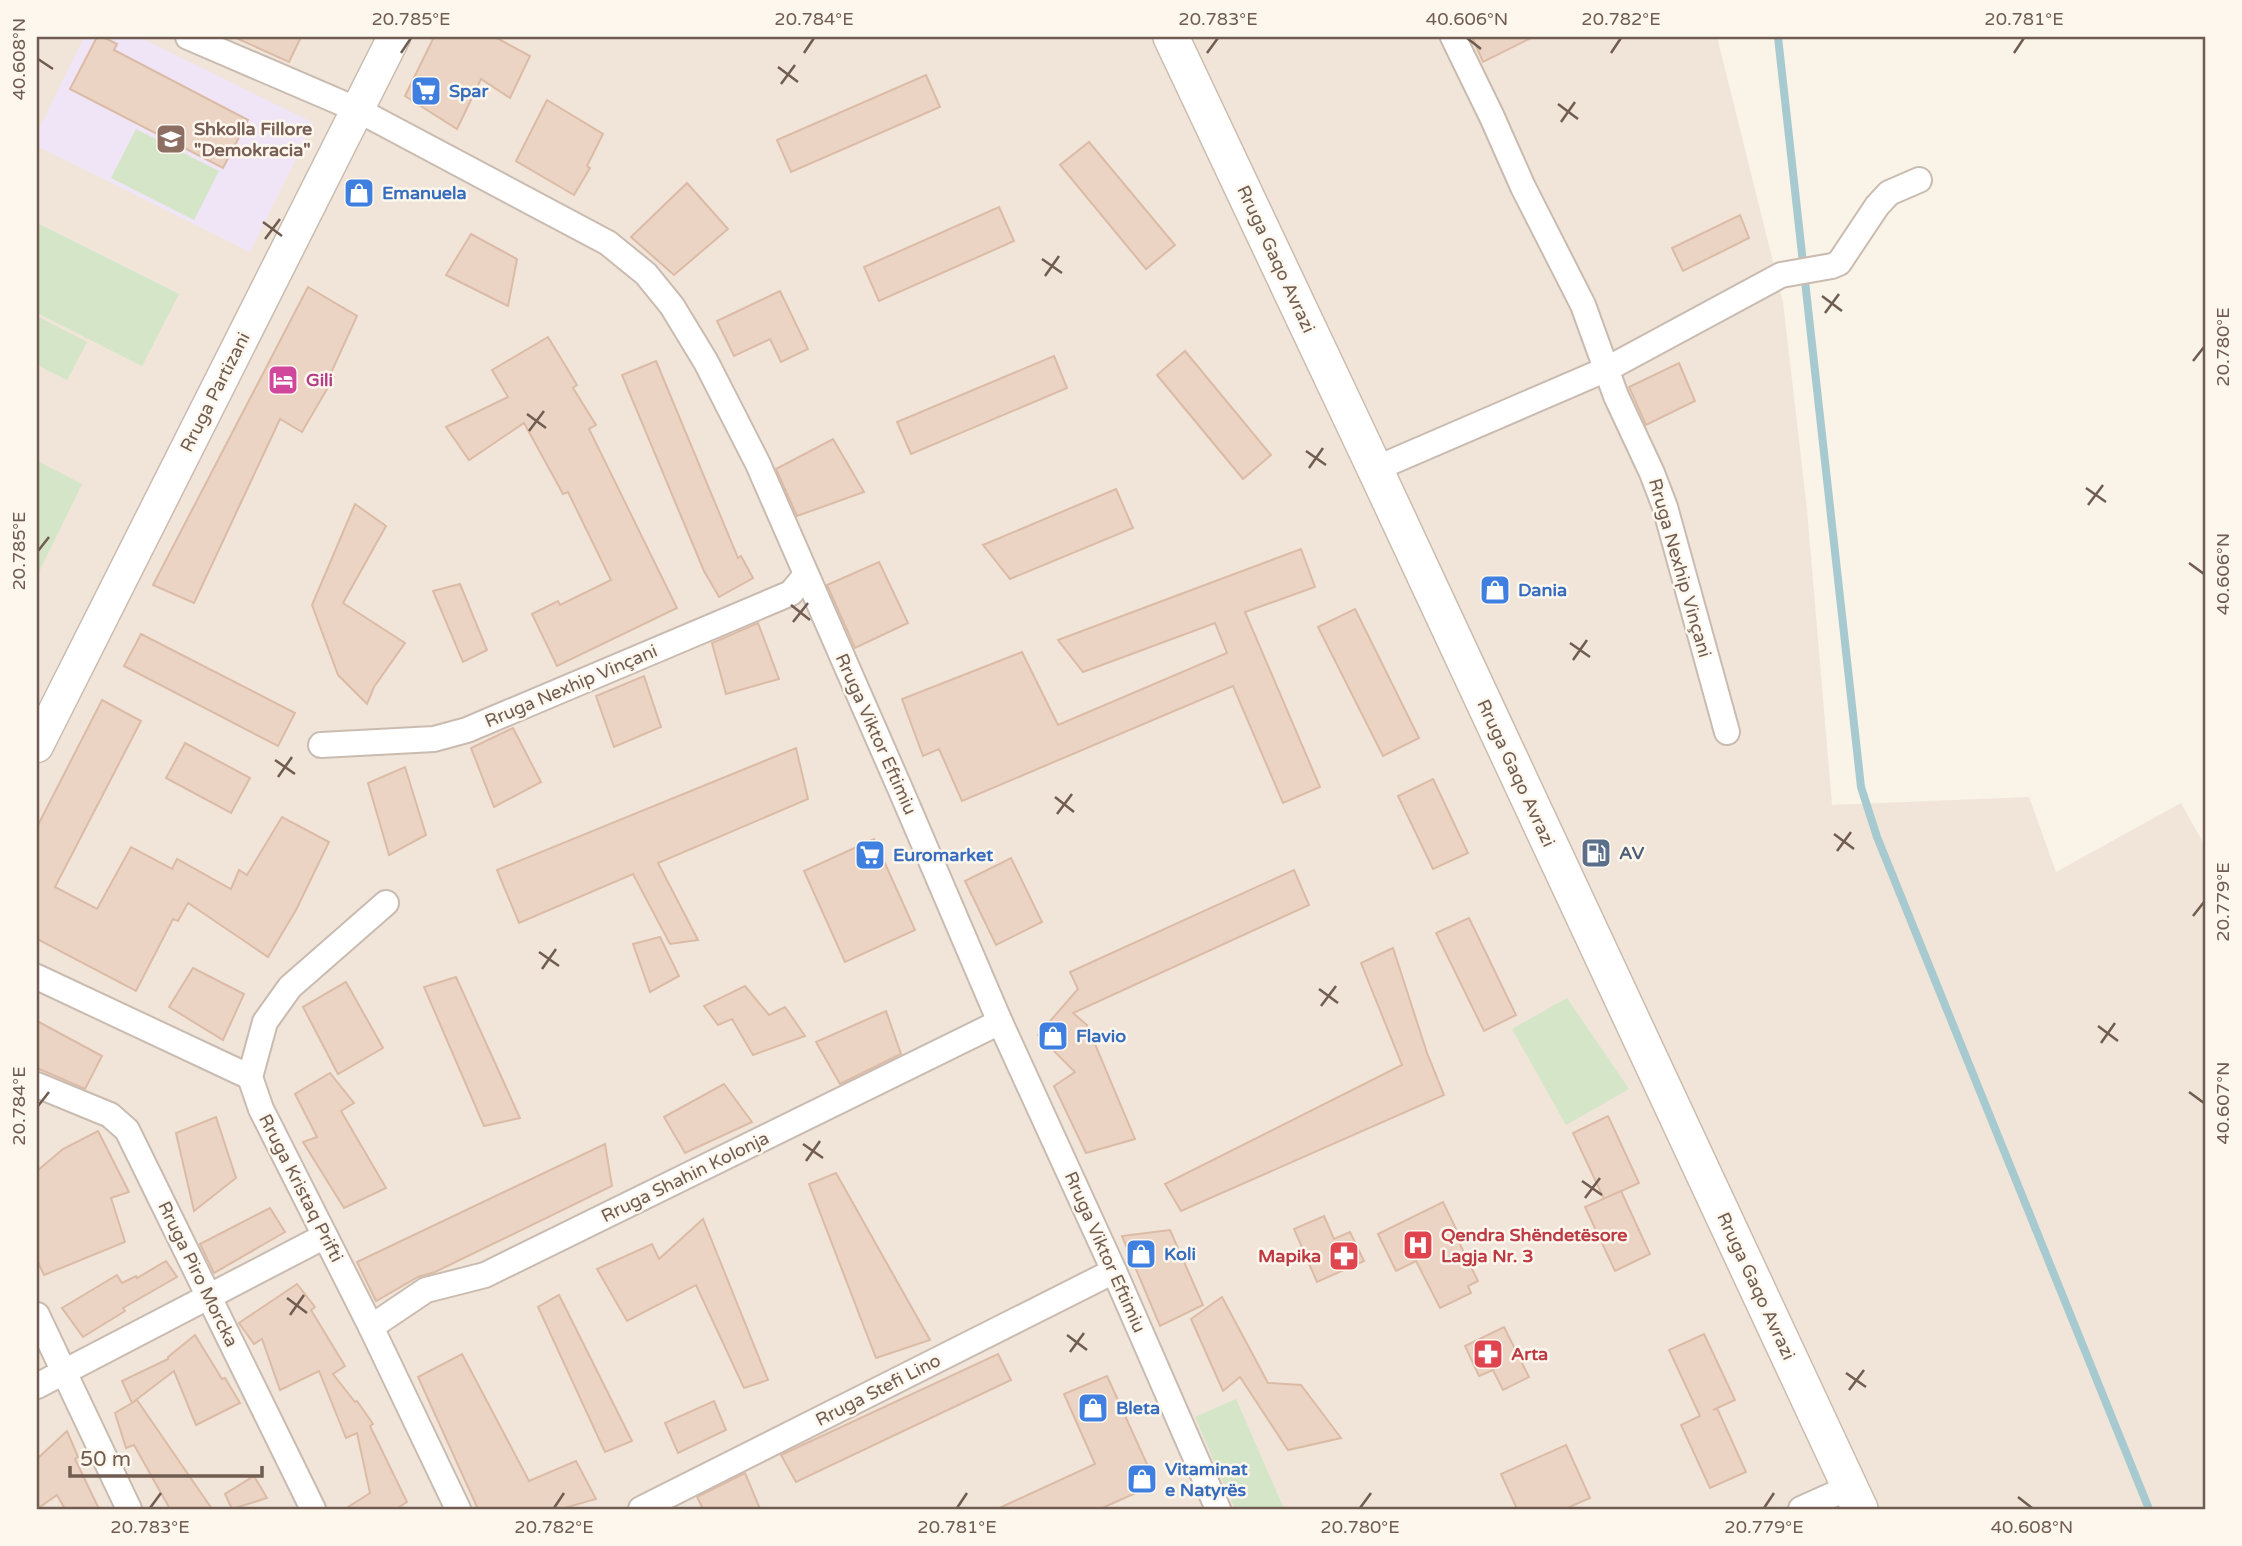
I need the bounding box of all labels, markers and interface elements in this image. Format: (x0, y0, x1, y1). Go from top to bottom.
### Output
text: 20.785°E (372, 8, 450, 30)
text: 20.784°E (774, 8, 854, 30)
text: 20.783°E (1178, 8, 1258, 30)
text: 40.606°N (1426, 8, 1508, 30)
text: 20.782°E (1581, 8, 1661, 30)
text: 20.781°E (1984, 8, 2064, 30)
text: 40.608°N (8, 18, 30, 100)
supermarket icon: Spar (409, 74, 443, 108)
place label: Spar (449, 80, 489, 102)
place label: Shkolla Fillore "Demokracia" (194, 118, 312, 161)
school or university icon: Shkolla Fillore "Demokracia" (154, 122, 188, 156)
shop icon: Emanuela (342, 176, 376, 210)
place label: Emanuela (382, 182, 467, 204)
street label: Rruga Gaqo Avrazi (1232, 182, 1320, 336)
text: 20.780°E (2212, 307, 2234, 387)
street label: Rruga Partizani (175, 328, 255, 456)
hotel icon: Gili (266, 363, 300, 397)
place label: Gili (306, 369, 333, 391)
street label: Rruga Nexhip Vinçani (1644, 476, 1716, 660)
text: 20.785°E (8, 512, 30, 590)
text: 40.606°N (2212, 533, 2234, 615)
shop icon: Dania (1478, 573, 1512, 607)
place label: Dania (1518, 579, 1567, 601)
street label: Rruga Nexhip Vinçani (481, 640, 661, 732)
street label: Rruga Viktor Eftimiu (831, 650, 921, 818)
street label: Rruga Gaqo Avrazi (1472, 696, 1560, 850)
fuel station icon: AV (1579, 836, 1613, 870)
supermarket icon: Euromarket (853, 838, 887, 872)
place label: AV (1619, 842, 1645, 864)
place label: Euromarket (893, 844, 993, 866)
text: 20.779°E (2212, 862, 2234, 942)
shop icon: Flavio (1036, 1019, 1070, 1053)
place label: Flavio (1076, 1025, 1126, 1047)
text: 40.607°N (2212, 1062, 2234, 1144)
text: 20.784°E (8, 1066, 30, 1146)
street label: Rruga Kristaq Prifti (254, 1110, 348, 1266)
street label: Rruga Shahin Kolonja (597, 1127, 773, 1227)
street label: Rruga Viktor Eftimiu (1060, 1168, 1150, 1336)
street label: Rruga Piro Morcka (153, 1197, 243, 1351)
street label: Rruga Gaqo Avrazi (1712, 1209, 1800, 1363)
place label: Qendra Shëndetësore Lagja Nr. 3 (1441, 1224, 1627, 1267)
hospital icon: Qendra Shëndetësore Lagja Nr. 3 (1401, 1228, 1435, 1262)
shop icon: Koli (1124, 1237, 1158, 1271)
pharmacy icon: Mapika (1327, 1239, 1361, 1273)
place label: Koli (1164, 1243, 1196, 1265)
place label: Mapika (1258, 1245, 1321, 1267)
pharmacy icon: Arta (1471, 1337, 1505, 1371)
place label: Arta (1511, 1343, 1548, 1365)
street label: Rruga Stefi Lino (812, 1349, 944, 1431)
shop icon: Bleta (1076, 1391, 1110, 1425)
place label: Bleta (1116, 1397, 1160, 1419)
scale bar (70, 1434, 262, 1478)
text: 50 m (80, 1447, 131, 1472)
place label: Vitaminat e Natyrës (1165, 1458, 1248, 1501)
shop icon: Vitaminat e Natyrës (1125, 1462, 1159, 1496)
text: 20.783°E (110, 1516, 190, 1538)
text: 20.782°E (514, 1516, 594, 1538)
text: 20.781°E (917, 1516, 997, 1538)
text: 20.780°E (1320, 1516, 1400, 1538)
text: 20.779°E (1724, 1516, 1804, 1538)
text: 40.608°N (1991, 1516, 2073, 1538)

